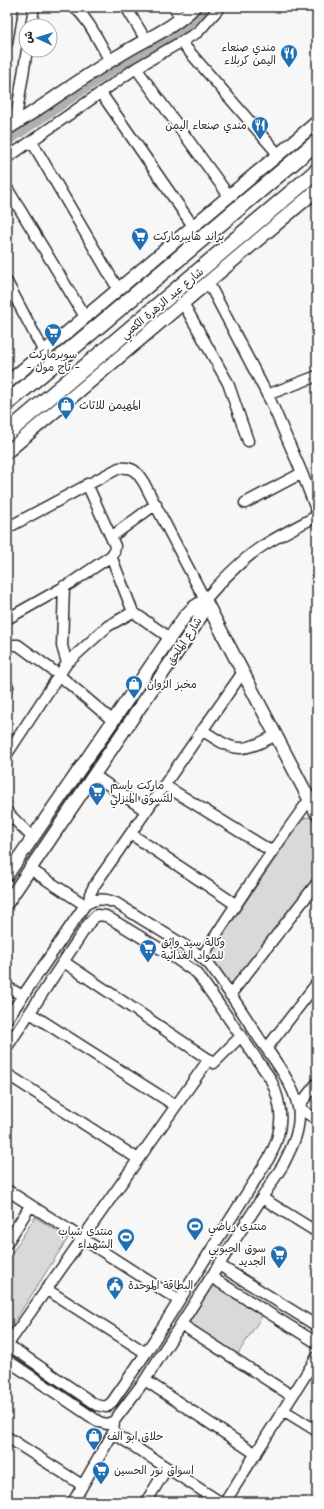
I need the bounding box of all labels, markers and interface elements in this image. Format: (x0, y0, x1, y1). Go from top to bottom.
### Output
north arrow (18, 18, 58, 58)
text: ش (21, 31, 36, 44)
place label: مندي صنعاء اليمن كربلاء (221, 40, 276, 68)
restaurant icon: مندي صنعاء اليمن كربلاء (279, 43, 299, 68)
restaurant icon: مندي صنعاء اليمن (250, 115, 270, 140)
place label: مندي صنعاء اليمن (165, 118, 247, 134)
supermarket icon: براند هايبرماركت (130, 226, 150, 251)
place label: براند هايبرماركت (153, 229, 224, 244)
street label: شارع عبد الزهرة الكعبي (118, 264, 209, 345)
supermarket icon: سوبرماركت - تاج مول - (43, 322, 63, 347)
place label: سوبرماركت - تاج مول - (26, 347, 80, 375)
shop icon: المهيمن للاثاث (56, 395, 76, 420)
place label: المهيمن للاثاث (79, 398, 141, 413)
street label: شارع الملحق (163, 614, 206, 669)
shop icon: مخبز الروان (124, 674, 144, 699)
place label: مخبز الروان (147, 677, 197, 692)
place label: ماركت باسم للتسوق المنزلي (110, 778, 173, 809)
supermarket icon: ماركت باسم للتسوق المنزلي (87, 781, 107, 806)
place label: وكالة سيد واثق للمواد الغذائية (161, 935, 225, 963)
supermarket icon: وكالة سيد واثق للمواد الغذائية (138, 938, 158, 963)
sports icon: منتدى رياضي (185, 1216, 205, 1241)
place label: منتدى رياضي (208, 1219, 267, 1237)
place label: منتدى شباب الشهداء (58, 1224, 113, 1252)
sports icon: منتدى شباب الشهداء (116, 1227, 136, 1252)
place label: سوق الحبوبي الجديد (208, 1241, 266, 1269)
supermarket icon: سوق الحبوبي الجديد (269, 1244, 289, 1269)
public building icon: البطاقة الموحدة (105, 1275, 125, 1300)
place label: البطاقة الموحدة (128, 1278, 193, 1293)
shop icon: حلاق ابو الف (84, 1426, 104, 1451)
place label: حلاق ابو الف (107, 1429, 164, 1444)
supermarket icon: اسواق نور الحسين (91, 1460, 111, 1485)
place label: اسواق نور الحسين (114, 1463, 194, 1478)

